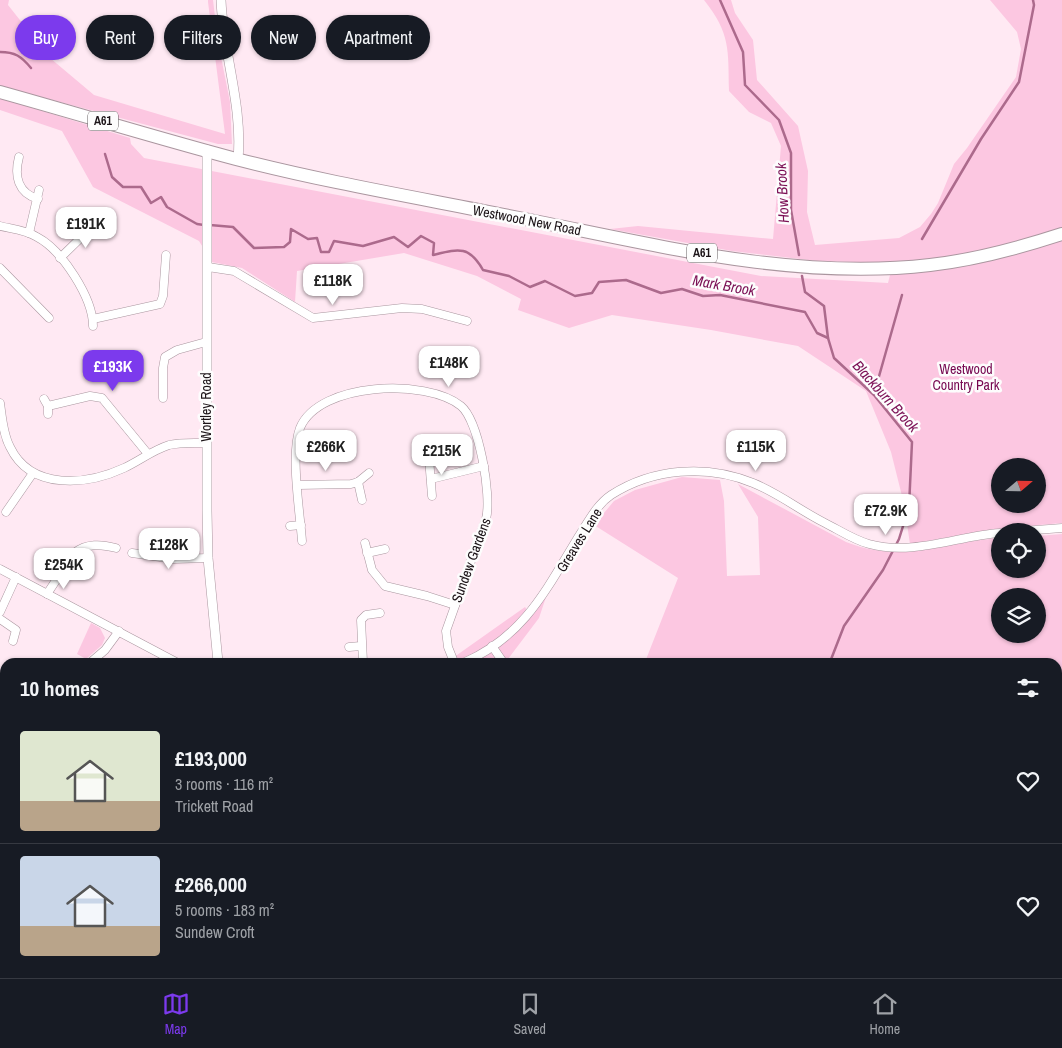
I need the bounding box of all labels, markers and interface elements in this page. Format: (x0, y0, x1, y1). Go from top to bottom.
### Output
chip: Buy (15, 15, 76, 60)
chip: Rent (86, 15, 154, 60)
chip: Filters (164, 15, 241, 60)
chip: New (251, 15, 316, 60)
chip: Apartment (326, 15, 430, 60)
road number: A61 (88, 112, 118, 130)
water label: How Brook (770, 162, 794, 224)
street label: Westwood New Road (471, 201, 583, 239)
pin: £191K (51, 206, 121, 249)
text: £191K (67, 212, 105, 234)
road number: A61 (687, 244, 717, 262)
pin: £118K (298, 264, 368, 306)
text: £118K (314, 269, 352, 291)
water label: Mark Brook (691, 269, 758, 301)
pin: £148K (414, 346, 484, 388)
pin: £193K (78, 350, 148, 392)
text: £148K (430, 351, 468, 373)
text: £193K (94, 355, 132, 377)
water label: Blackburn Brook (848, 355, 925, 437)
park label: Westwood Country Park (933, 360, 1000, 394)
street label: Wortley Road (197, 372, 215, 442)
pin: £266K (291, 430, 361, 472)
pin: £115K (721, 430, 791, 472)
pin: £215K (407, 434, 477, 476)
text: £266K (307, 435, 345, 457)
text: £115K (737, 435, 775, 457)
text: £215K (423, 439, 461, 461)
north arrow (991, 458, 1046, 512)
map controls (991, 458, 1046, 643)
pin: £72.9K (845, 494, 927, 536)
text: £72.9K (865, 499, 907, 521)
street label: Greaves Lane (552, 505, 606, 575)
street label: Sundew Gardens (447, 515, 495, 605)
button: locate (991, 523, 1046, 578)
pin: £128K (134, 528, 204, 570)
text: £128K (150, 533, 188, 555)
pin: £254K (29, 548, 99, 590)
text: £254K (45, 553, 83, 575)
button: layers (991, 588, 1046, 643)
text: 10 homes (20, 674, 99, 703)
icon: filters (1014, 674, 1042, 702)
text: £193,000 (175, 744, 247, 773)
icon: home (60, 751, 120, 811)
icon: heart (1014, 767, 1042, 795)
text: 3 rooms · 116 m² (175, 773, 273, 795)
text: Trickett Road (175, 795, 253, 817)
text: £266,000 (175, 870, 247, 899)
icon: home (60, 876, 120, 936)
icon: heart (1014, 892, 1042, 920)
text: 5 rooms · 183 m² (175, 899, 274, 921)
text: Sundew Croft (175, 921, 255, 943)
tab: Map (162, 990, 190, 1038)
tab: Saved (513, 990, 546, 1038)
tab: Home (870, 990, 900, 1038)

